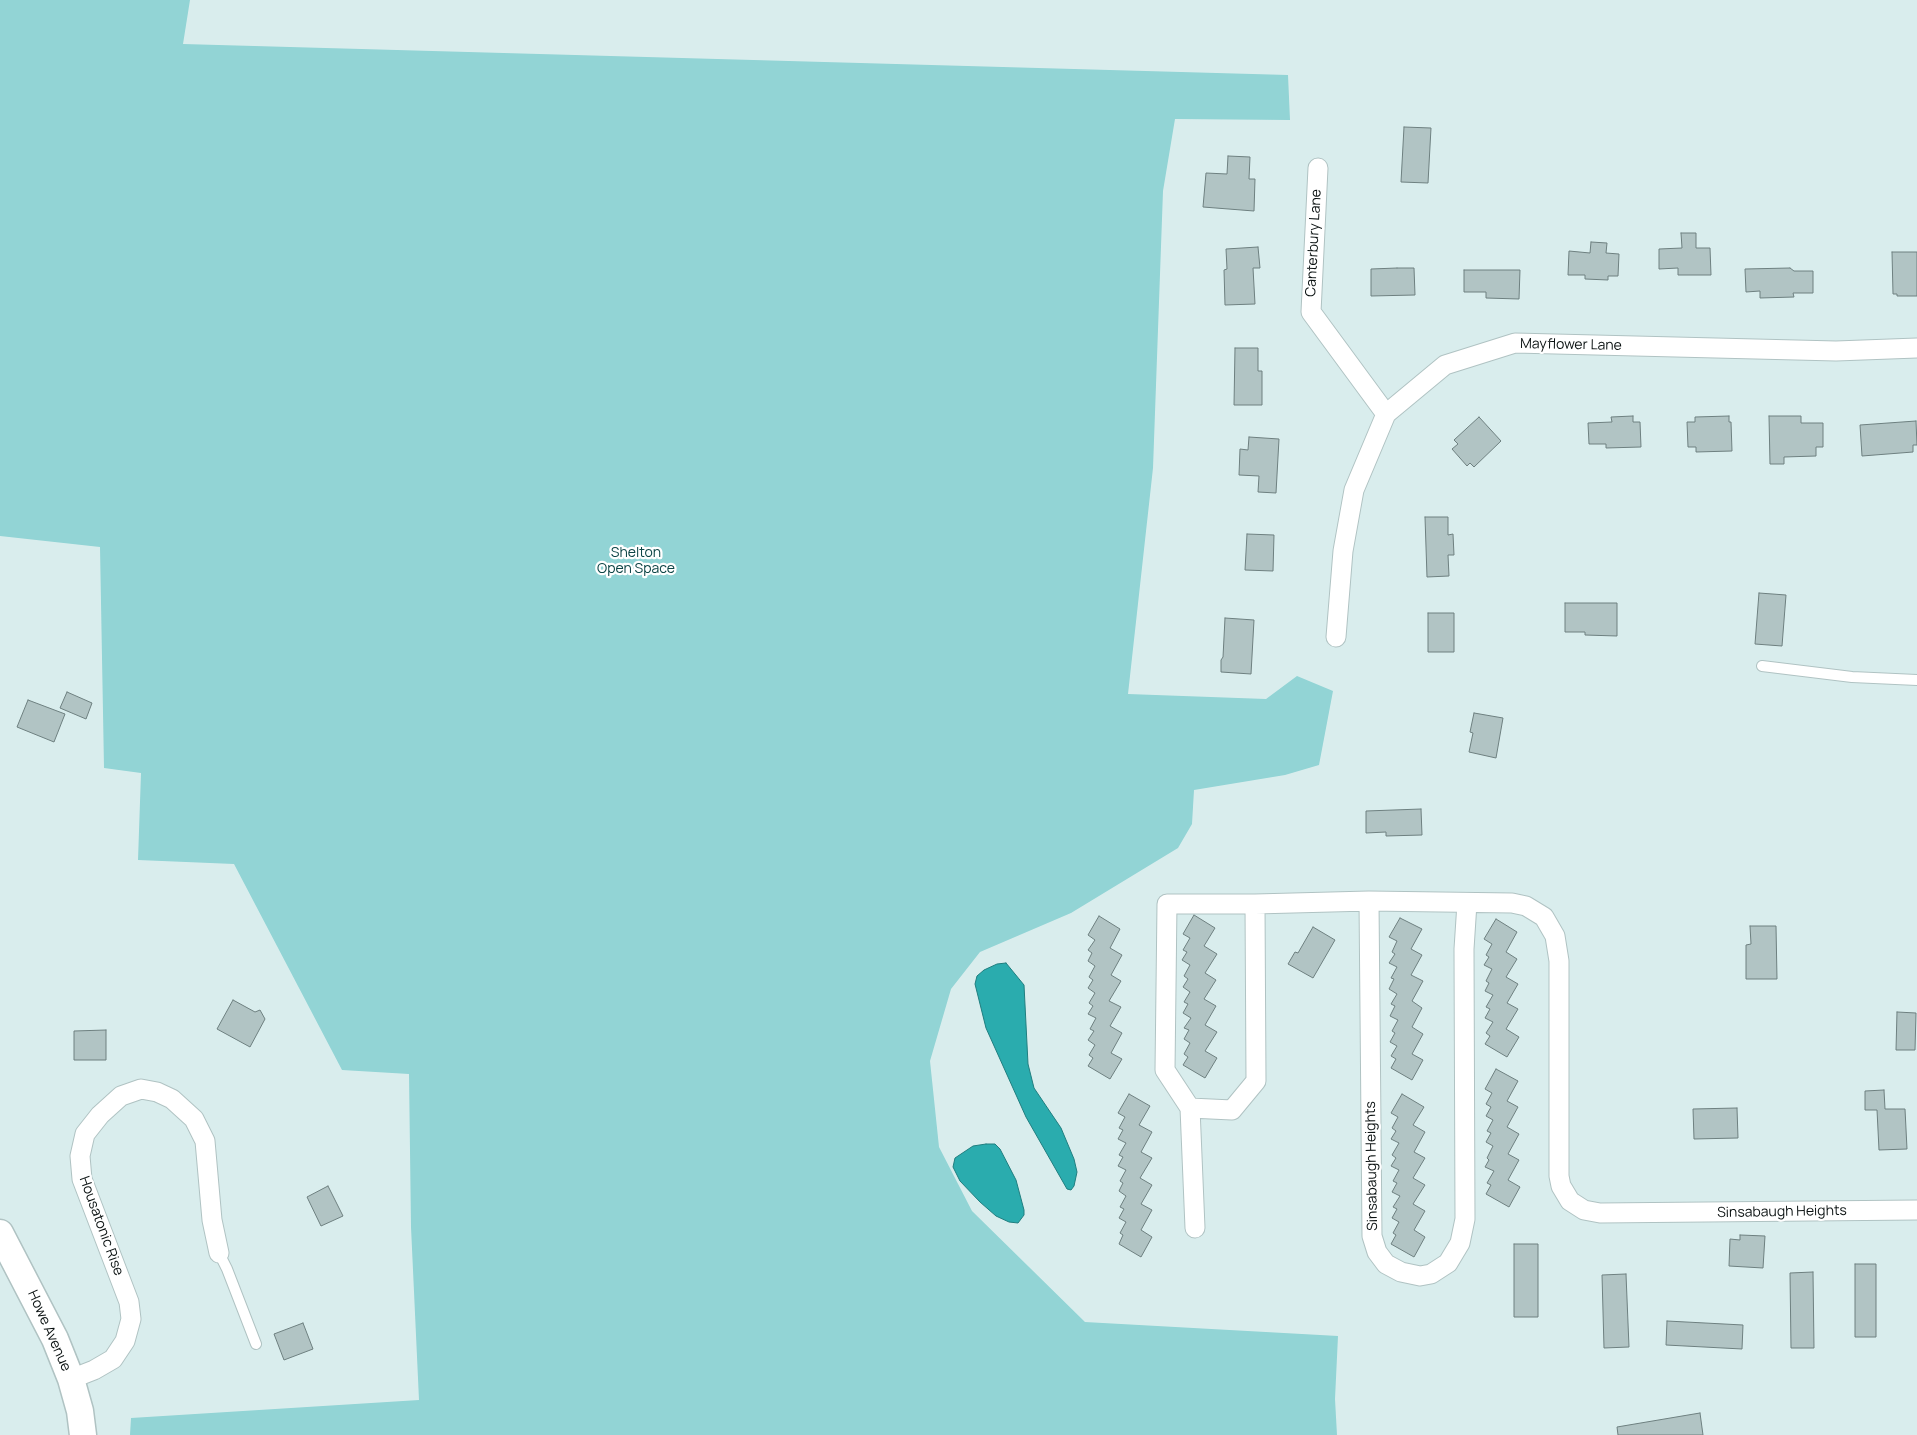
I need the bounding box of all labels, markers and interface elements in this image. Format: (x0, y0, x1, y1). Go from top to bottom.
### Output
street label: Canterbury Lane (1303, 189, 1325, 297)
street label: Mayflower Lane (1520, 336, 1622, 354)
park label: Shelton Open Space (597, 545, 675, 578)
street label: Sinsabaugh Heights (1362, 1101, 1382, 1231)
street label: Housatonic Rise (75, 1174, 127, 1278)
street label: Sinsabaugh Heights (1717, 1202, 1847, 1222)
street label: Howe Avenue (24, 1288, 74, 1374)

